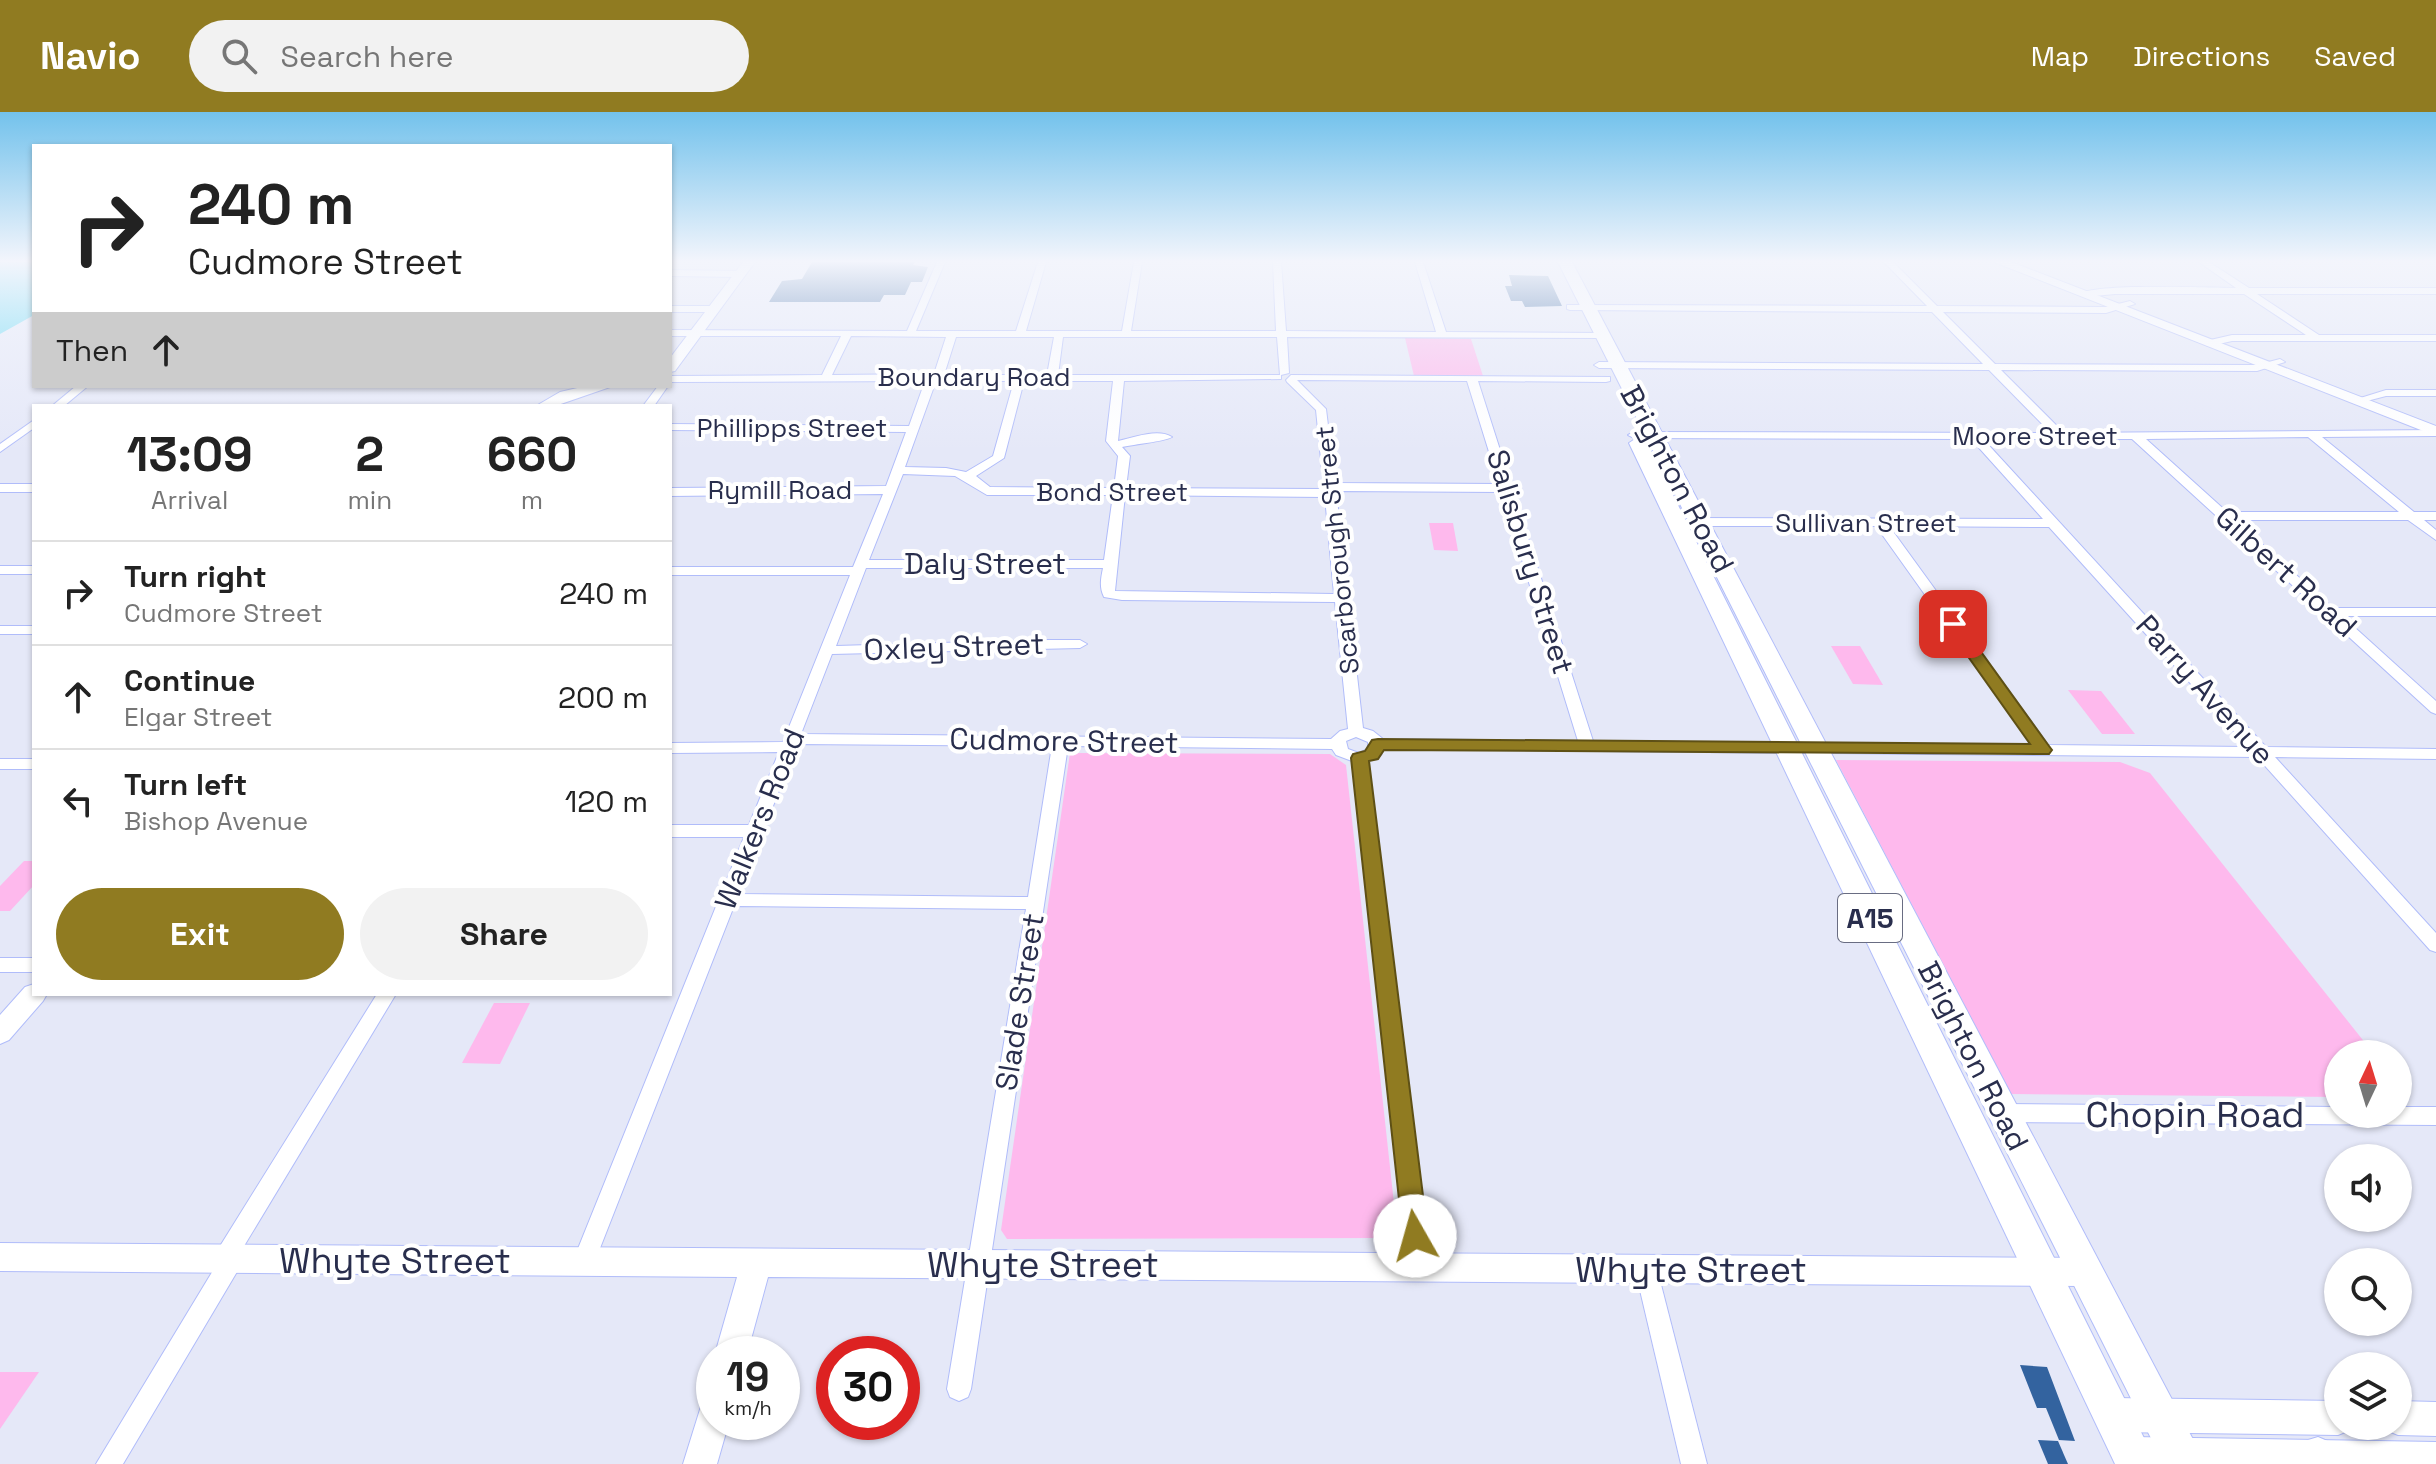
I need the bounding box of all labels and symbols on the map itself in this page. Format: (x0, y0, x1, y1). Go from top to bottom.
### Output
street label: Boundary Road (877, 360, 1071, 394)
street label: Brighton Road (1612, 378, 1743, 579)
street label: Phillipps Street (697, 411, 887, 445)
street label: Moore Street (1952, 419, 2118, 453)
street label: Scarborough Street (1307, 424, 1367, 676)
street label: Salisbury Street (1478, 445, 1583, 679)
street label: Rymill Road (708, 473, 852, 507)
street label: Bond Street (1036, 475, 1188, 509)
street label: Gilbert Road (2207, 498, 2366, 646)
street label: Sullivan Street (1775, 506, 1957, 540)
street label: Daly Street (904, 544, 1066, 583)
pin (1919, 590, 1987, 658)
street label: Parry Avenue (2128, 606, 2283, 773)
street label: Oxley Street (863, 624, 1045, 669)
street label: Cudmore Street (949, 719, 1179, 762)
street label: Walkers Road (706, 723, 814, 915)
road number: A15 (1838, 894, 1902, 942)
street label: Slade Street (986, 910, 1053, 1093)
street label: Brighton Road (1909, 955, 2038, 1157)
north arrow (2324, 1040, 2412, 1128)
street label: Chopin Road (2085, 1092, 2305, 1138)
position arrow (1373, 1194, 1457, 1278)
street label: Whyte Street (279, 1238, 511, 1284)
street label: Whyte Street (927, 1242, 1159, 1288)
street label: Whyte Street (1575, 1247, 1807, 1293)
speed limit sign: 30 (816, 1336, 920, 1440)

